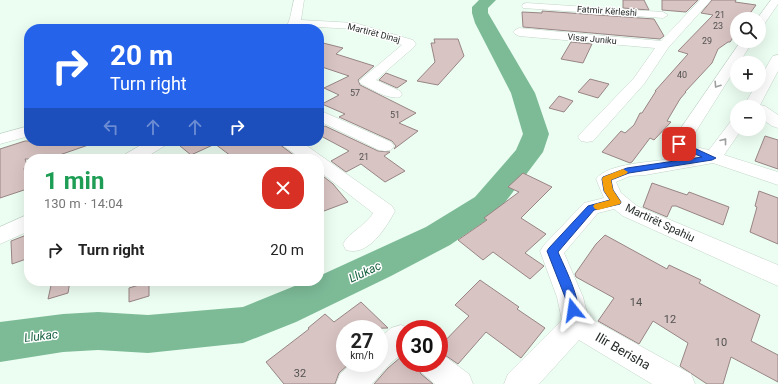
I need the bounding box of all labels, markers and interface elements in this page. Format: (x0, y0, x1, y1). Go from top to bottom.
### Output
street label: Fatmir Kërleshi (577, 4, 637, 18)
house number: 21 (715, 10, 725, 20)
map controls (730, 12, 766, 136)
button: search (730, 12, 766, 48)
street label: Martirët Dinaj (347, 21, 401, 45)
house number: 23 (713, 21, 723, 31)
street label: Visar Juniku (567, 32, 617, 46)
house number: 29 (702, 36, 712, 46)
text: 20 m (110, 39, 173, 72)
icon: right (44, 40, 96, 92)
button: + (730, 56, 766, 92)
house number: 40 (677, 70, 687, 80)
text: Turn right (110, 73, 187, 94)
one-way arrow (714, 81, 722, 88)
house number: 57 (350, 88, 360, 98)
button: − (730, 100, 766, 136)
house number: 51 (390, 110, 400, 120)
icon: left (100, 116, 122, 138)
icon: ahead (142, 116, 164, 138)
icon: ahead (184, 116, 206, 138)
icon: right (226, 116, 248, 138)
pin (662, 127, 696, 161)
icon: arrive (668, 133, 690, 155)
one-way arrow (720, 139, 727, 146)
house number: 21 (359, 152, 369, 162)
text: 1 min (44, 167, 104, 195)
button: close (262, 167, 304, 209)
text: 130 m · 14:04 (44, 196, 123, 211)
street label: Martirët Spahiu (623, 201, 697, 245)
icon: right (44, 239, 66, 261)
text: Turn right (78, 241, 144, 259)
text: 20 m (270, 241, 304, 259)
water label: Llukac (347, 259, 383, 285)
position arrow (552, 289, 594, 331)
house number: 14 (630, 296, 642, 309)
house number: 12 (664, 313, 676, 326)
speed limit sign: 30 (396, 320, 448, 372)
water label: Llukac (23, 327, 59, 345)
text: 27 (351, 329, 373, 353)
street label: Ilir Berisha (593, 329, 653, 373)
house number: 10 (715, 336, 727, 349)
text: km/h (350, 350, 374, 361)
house number: 32 (294, 367, 306, 380)

